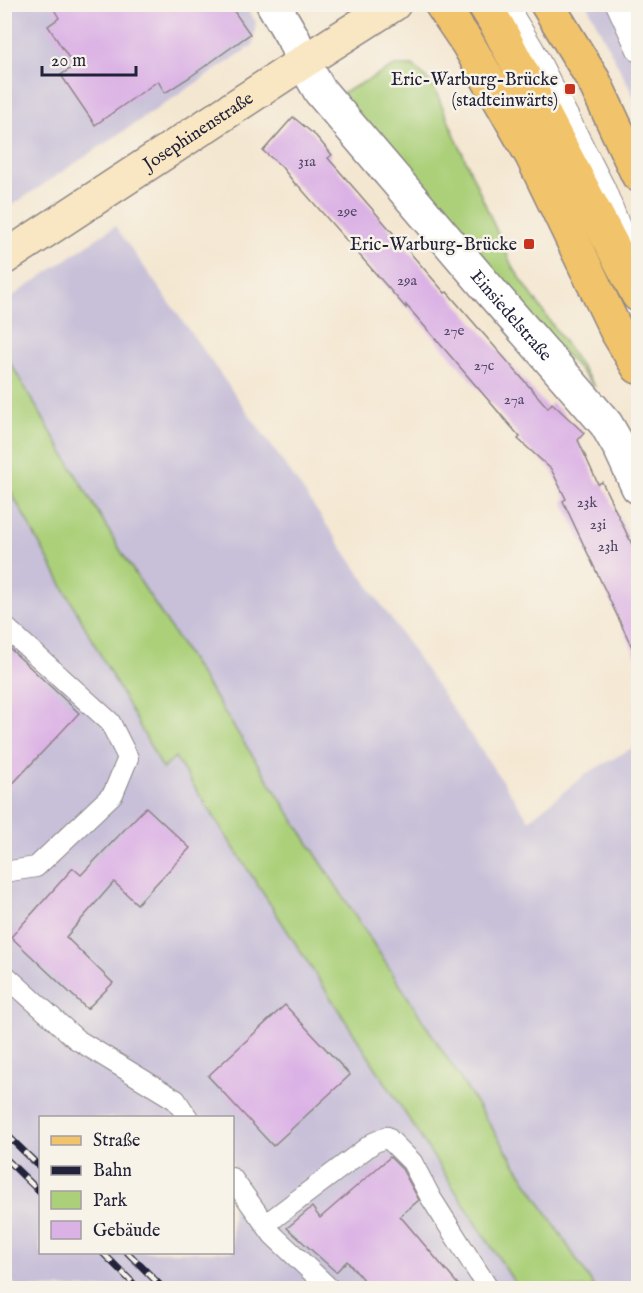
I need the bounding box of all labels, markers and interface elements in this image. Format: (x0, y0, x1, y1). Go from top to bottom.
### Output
scale bar (42, 39, 136, 77)
text: 20 m (51, 50, 86, 73)
place label: Eric-Warburg-Brücke (stadteinwärts) (391, 69, 558, 113)
marker: Eric-Warburg-Brücke (stadteinwärts) (563, 82, 577, 96)
street label: Josephinenstraße (138, 88, 258, 178)
house number: 31a (298, 152, 316, 171)
house number: 29e (337, 202, 357, 221)
place label: Eric-Warburg-Brücke (350, 234, 517, 257)
marker: Eric-Warburg-Brücke (522, 237, 536, 251)
street label: Einsiedelstraße (465, 266, 556, 367)
house number: 29a (397, 271, 418, 290)
house number: 27e (444, 321, 464, 340)
house number: 27c (474, 356, 494, 375)
house number: 27a (504, 390, 525, 409)
house number: 23k (577, 493, 598, 512)
house number: 23i (590, 515, 606, 534)
house number: 23h (598, 537, 618, 556)
legend (39, 1116, 234, 1254)
text: Straße (93, 1130, 140, 1153)
text: Bahn (93, 1160, 132, 1183)
text: Park (93, 1190, 128, 1213)
text: Gebäude (93, 1220, 160, 1243)

